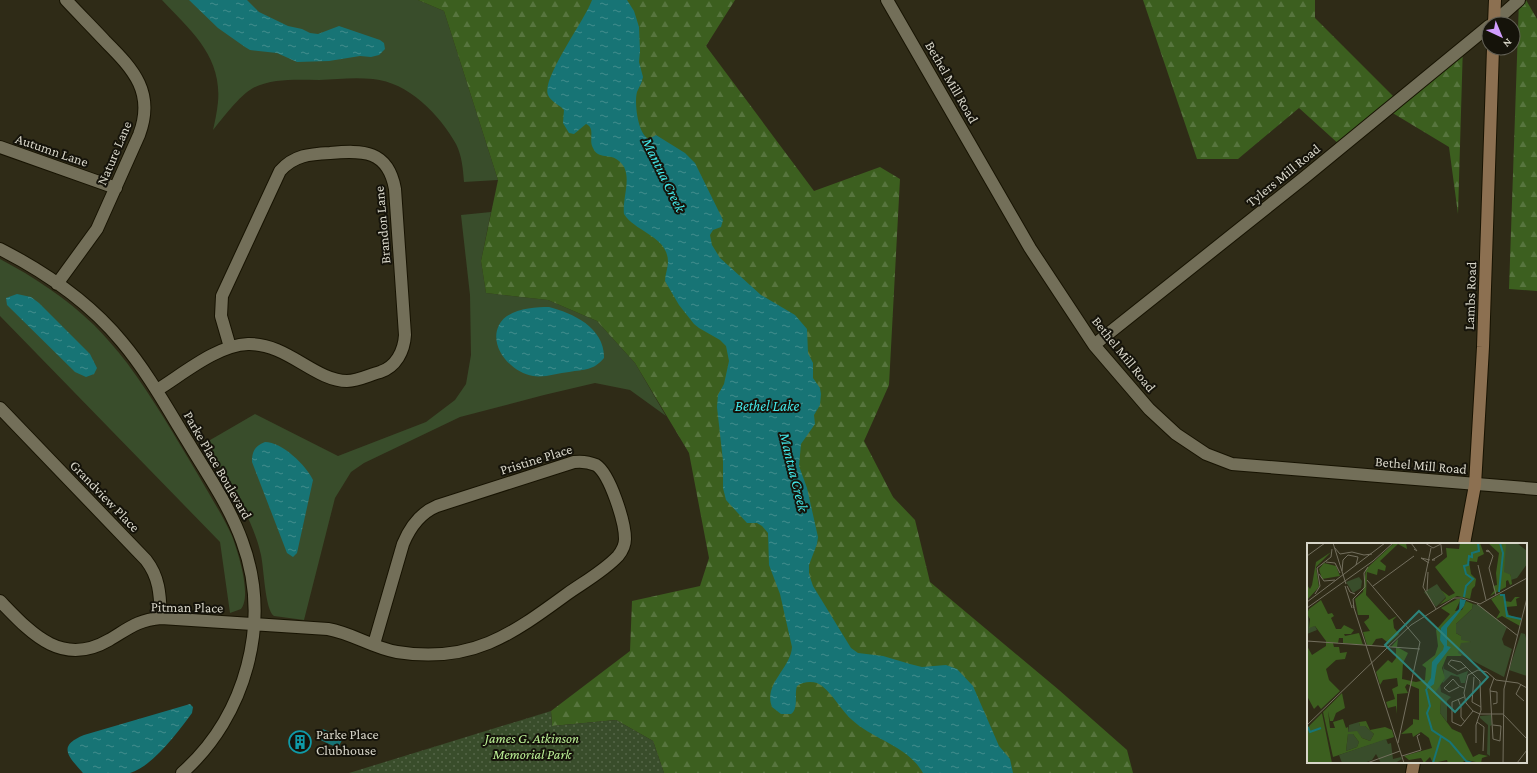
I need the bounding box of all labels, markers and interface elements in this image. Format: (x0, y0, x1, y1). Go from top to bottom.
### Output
north arrow (1481, 16, 1521, 56)
text: N (1501, 36, 1515, 50)
street label: Bethel Mill Road (922, 38, 982, 126)
street label: Nature Lane (93, 118, 135, 188)
street label: Autumn Lane (14, 130, 90, 170)
water label: Mantua Creek (639, 134, 689, 216)
street label: Tylers Mill Road (1243, 140, 1324, 210)
street label: Brandon Lane (371, 185, 393, 265)
street label: Lambs Road (1461, 261, 1479, 330)
street label: Bethel Mill Road (1089, 313, 1160, 395)
water label: Bethel Lake (735, 398, 800, 414)
street label: Parke Place Boulevard (181, 408, 256, 522)
water label: Mantua Creek (776, 430, 812, 514)
street label: Pristine Place (498, 440, 574, 478)
street label: Bethel Mill Road (1374, 453, 1468, 477)
street label: Grandview Place (67, 457, 143, 535)
inset map (1307, 543, 1527, 763)
street label: Pitman Place (151, 598, 223, 616)
place label: Parke Place Clubhouse (316, 726, 379, 758)
building icon: Parke Place Clubhouse (287, 729, 313, 755)
park label: James G. Atkinson Memorial Park (482, 730, 579, 762)

